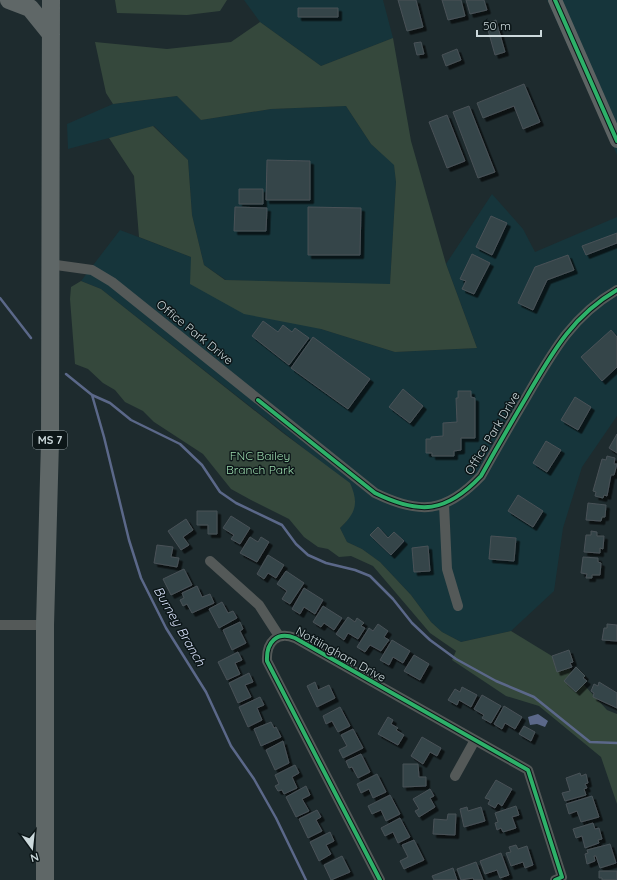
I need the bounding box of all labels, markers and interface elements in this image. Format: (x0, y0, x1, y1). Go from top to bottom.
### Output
scale bar (477, 12, 541, 38)
text: 50 m (483, 18, 511, 33)
street label: Office Park Drive (154, 297, 237, 368)
street label: Office Park Drive (461, 389, 523, 477)
road number: MS 7 (33, 431, 67, 449)
park label: FNC Bailey Branch Park (226, 448, 294, 477)
water label: Burney Branch (151, 583, 210, 669)
street label: Nottiingham Drive (293, 623, 389, 685)
north arrow (12, 828, 52, 868)
text: N (29, 850, 40, 865)

